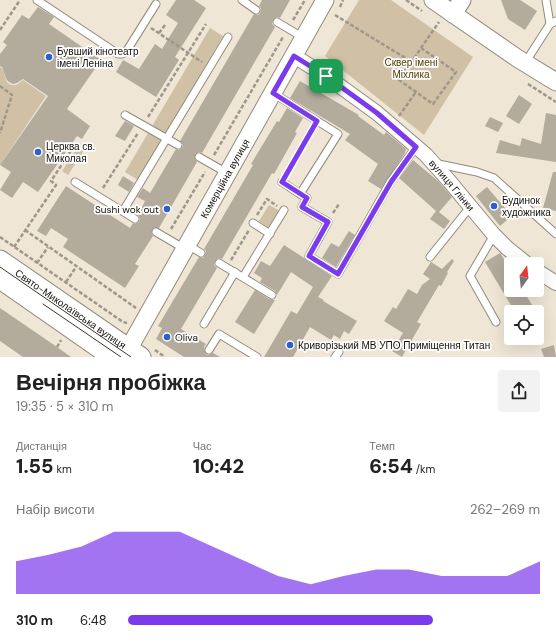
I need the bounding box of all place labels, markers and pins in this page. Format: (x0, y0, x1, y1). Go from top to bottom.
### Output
place label: Бувший кінотеатр імені Леніна (57, 45, 139, 70)
marker: Бувший кінотеатр імені Леніна (44, 52, 54, 62)
pin (309, 59, 343, 93)
place label: Церква св. Миколая (46, 140, 95, 165)
marker: Церква св. Миколая (33, 147, 43, 157)
place label: Будинок художника (502, 194, 551, 219)
marker: Будинок художника (489, 201, 499, 211)
place label: Sushi wok out (95, 203, 159, 216)
marker: Sushi wok out (162, 204, 172, 214)
place label: Oliva (175, 331, 198, 344)
marker: Oliva (162, 332, 172, 342)
place label: Криворізький МВ УПО Приміщення Титан (298, 339, 490, 352)
marker: Криворізький МВ УПО Приміщення Титан (285, 340, 295, 350)

